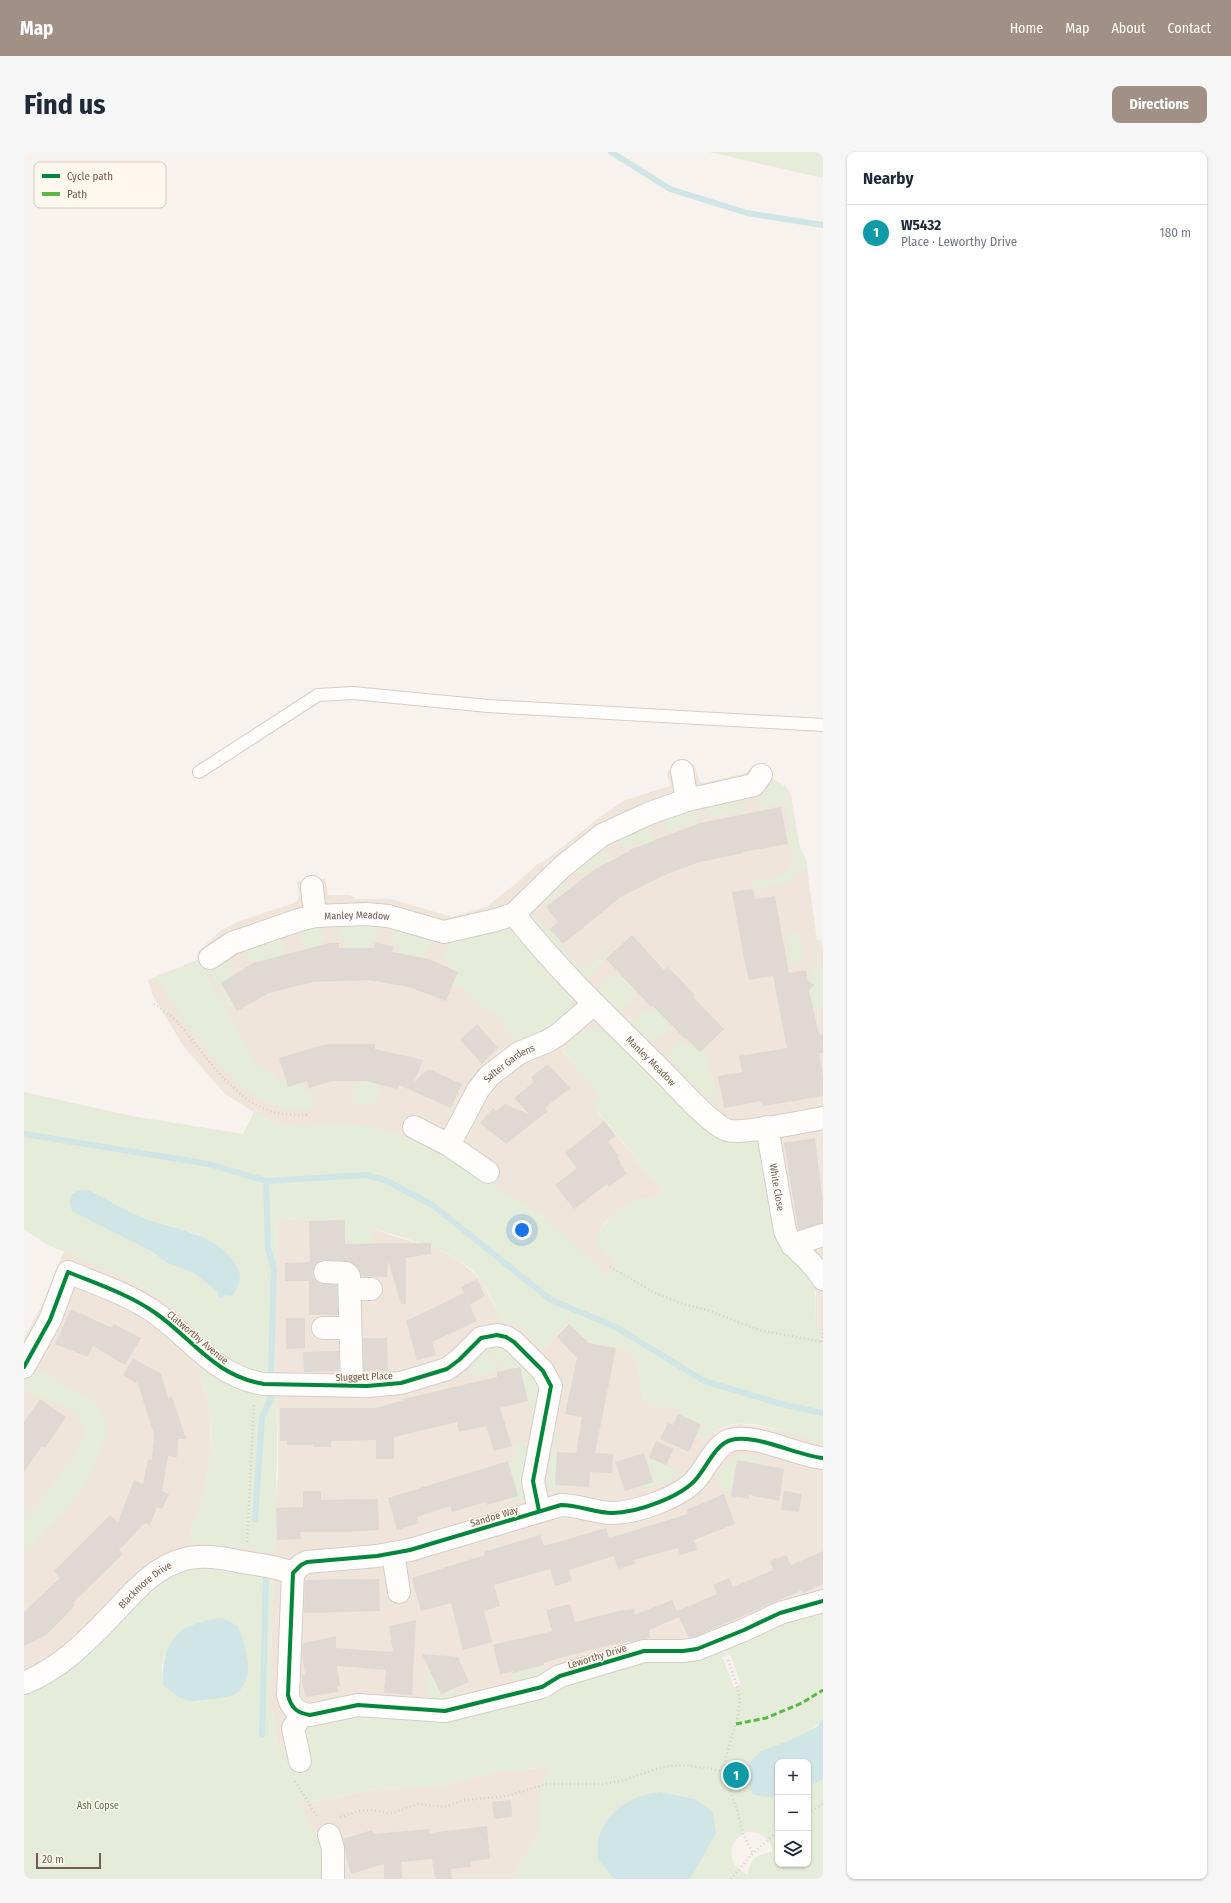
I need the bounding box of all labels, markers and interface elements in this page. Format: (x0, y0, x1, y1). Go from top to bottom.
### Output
text: Map (20, 17, 53, 40)
text: Home (1010, 20, 1043, 37)
text: Map (1065, 20, 1089, 37)
text: About (1111, 20, 1146, 37)
text: Contact (1168, 20, 1211, 37)
button: Directions (1112, 86, 1207, 123)
text: Find us (24, 88, 106, 121)
legend (34, 162, 166, 208)
text: Nearby (863, 168, 914, 189)
text: Cycle path (67, 170, 113, 183)
text: Path (67, 188, 87, 201)
text: W5432 (901, 216, 941, 234)
text: 1 (873, 225, 879, 240)
text: 180 m (1160, 225, 1191, 240)
text: Place · Leworthy Drive (901, 234, 1017, 249)
street label: Manley Meadow (324, 909, 391, 923)
street label: Manley Meadow (623, 1034, 678, 1089)
street label: Salter Gardens (481, 1042, 537, 1085)
street label: White Close (766, 1163, 786, 1212)
your location (512, 1220, 532, 1240)
street label: Clatworthy Avenue (164, 1309, 231, 1367)
street label: Sluggett Place (335, 1370, 393, 1384)
street label: Sandoe Way (469, 1504, 520, 1530)
street label: Blackmore Drive (116, 1560, 174, 1611)
street label: Leworthy Drive (566, 1642, 628, 1672)
map controls (775, 1759, 811, 1867)
button: + (775, 1759, 811, 1795)
pin: 1 (723, 1760, 749, 1790)
button: − (775, 1795, 811, 1831)
park label: Ash Copse (77, 1800, 119, 1812)
button: layers (775, 1831, 811, 1867)
scale bar (36, 1851, 101, 1870)
text: 20 m (42, 1853, 64, 1866)

